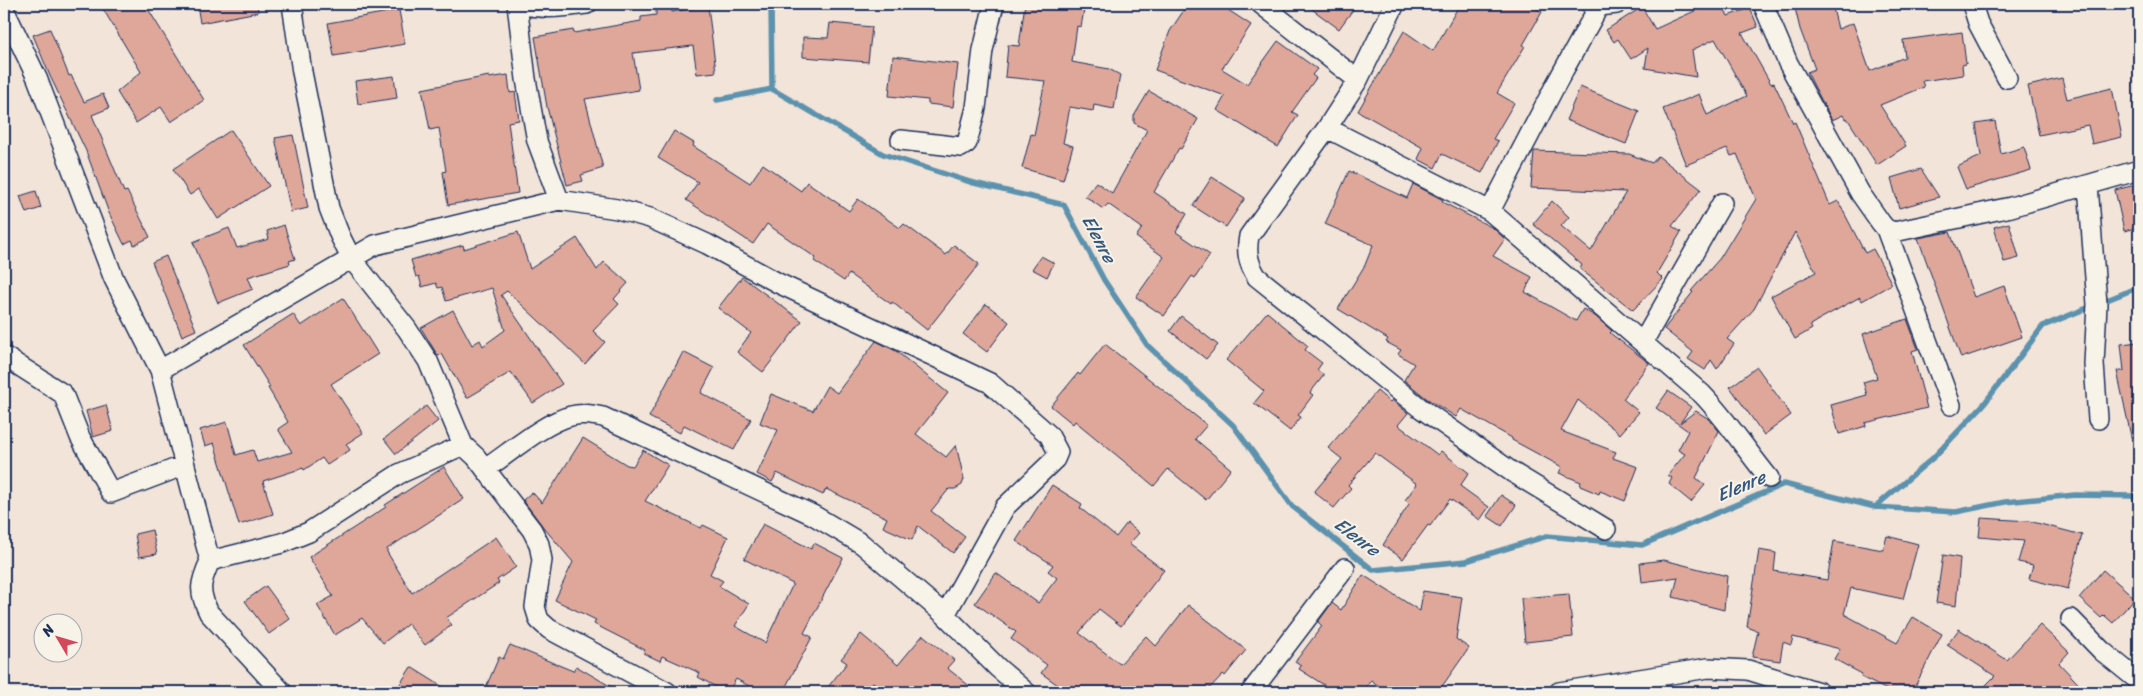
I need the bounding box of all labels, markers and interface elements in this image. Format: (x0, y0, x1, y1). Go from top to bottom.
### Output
water label: Elenre (1073, 209, 1126, 270)
water label: Elenre (1711, 461, 1772, 511)
water label: Elenre (1327, 509, 1388, 566)
north arrow (32, 614, 82, 664)
text: N (35, 619, 61, 643)

